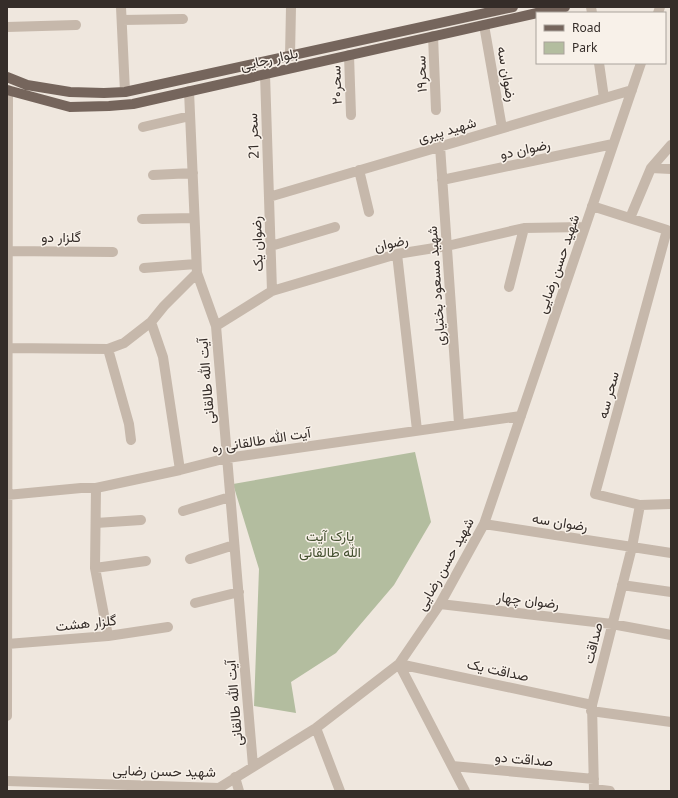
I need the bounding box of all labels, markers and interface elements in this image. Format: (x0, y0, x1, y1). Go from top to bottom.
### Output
legend (536, 12, 666, 64)
text: Road (572, 19, 601, 36)
text: Park (572, 39, 598, 56)
street label: بلوار رجایی (238, 43, 300, 74)
street label: رضوان سه (493, 45, 522, 103)
street label: سحر۱۹ (410, 55, 431, 93)
street label: سحر۲۰ (325, 65, 346, 105)
street label: شهید پیری (415, 112, 479, 148)
street label: سحر 21 (242, 113, 263, 159)
street label: رضوان دو (498, 134, 552, 163)
street label: شهید حسن رضایی (532, 212, 583, 316)
street label: رضوان یک (246, 216, 267, 272)
street label: شهید مسعود بختیاری (422, 225, 449, 347)
street label: گلزار دو (41, 227, 81, 246)
street label: رضوان (372, 229, 410, 256)
street label: آیت الله طالقانی (192, 336, 219, 425)
street label: سحر سه (592, 369, 623, 420)
street label: آیت الله طالقانی ره (210, 422, 313, 457)
street label: رضوان سه (531, 508, 590, 535)
street label: شهید حسن رضایی (411, 514, 478, 614)
park label: پارک آیت الله طالقانی (299, 526, 361, 561)
street label: رضوان چهار (495, 586, 561, 614)
street label: گلزار هشت (54, 610, 117, 635)
street label: صداقت (578, 620, 607, 665)
street label: صداقت یک (465, 654, 531, 685)
street label: آیت الله طالقانی (220, 658, 247, 747)
street label: صداقت دو (494, 746, 554, 771)
street label: شهید حسن رضایی (112, 760, 216, 781)

